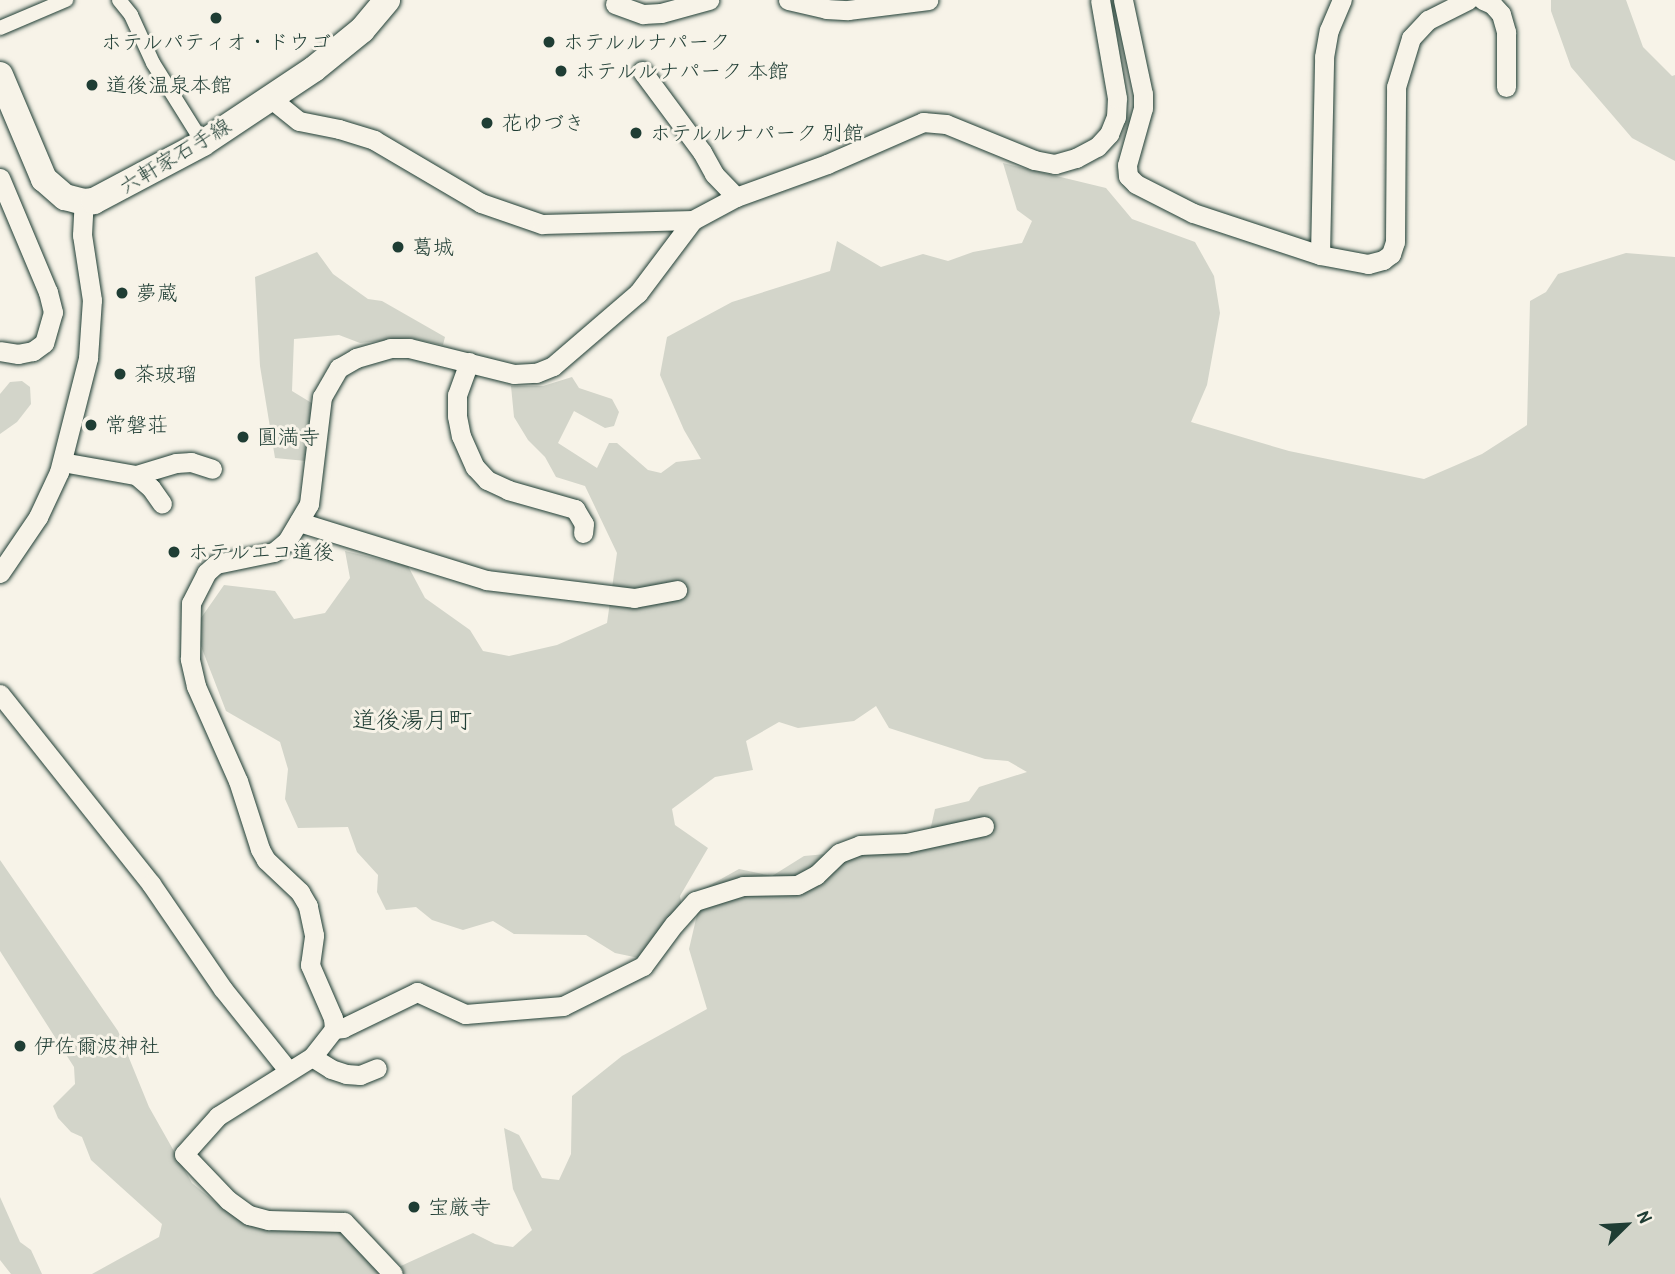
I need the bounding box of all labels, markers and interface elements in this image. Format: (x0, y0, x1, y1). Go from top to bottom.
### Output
marker: ホテルパティオ・ドウゴ (208, 10, 224, 26)
place label: ホテルパティオ・ドウゴ (101, 29, 331, 55)
place label: ホテルルナパーク (563, 29, 731, 55)
marker: ホテルルナパーク (541, 34, 557, 50)
place label: ホテルルナパーク 本館 (575, 58, 790, 84)
marker: ホテルルナパーク 本館 (553, 63, 569, 79)
place label: 道後温泉本館 (106, 72, 232, 98)
marker: 道後温泉本館 (84, 77, 100, 93)
place label: 花ゆづき (501, 110, 585, 136)
street label: 六軒家石手線 (115, 113, 235, 199)
marker: 花ゆづき (479, 115, 495, 131)
place label: ホテルルナパーク 別館 (650, 120, 865, 146)
marker: ホテルルナパーク 別館 (628, 125, 644, 141)
place label: 葛城 (412, 234, 454, 260)
marker: 葛城 (390, 239, 406, 255)
place label: 夢蔵 (136, 280, 178, 306)
marker: 夢蔵 (114, 285, 130, 301)
place label: 茶玻瑠 (134, 361, 197, 387)
marker: 茶玻瑠 (112, 366, 128, 382)
place label: 常磐荘 (105, 412, 168, 438)
marker: 常磐荘 (83, 417, 99, 433)
place label: 圓満寺 (257, 424, 320, 450)
marker: 圓満寺 (235, 429, 251, 445)
place label: ホテルエコ道後 (188, 539, 335, 565)
marker: ホテルエコ道後 (166, 544, 182, 560)
district label: 道後湯月町 (352, 706, 472, 734)
place label: 伊佐爾波神社 (34, 1033, 160, 1059)
marker: 伊佐爾波神社 (12, 1038, 28, 1054)
north arrow (1591, 1190, 1661, 1260)
place label: 宝厳寺 (428, 1194, 491, 1220)
marker: 宝厳寺 (406, 1199, 422, 1215)
text: N (1631, 1207, 1659, 1226)

